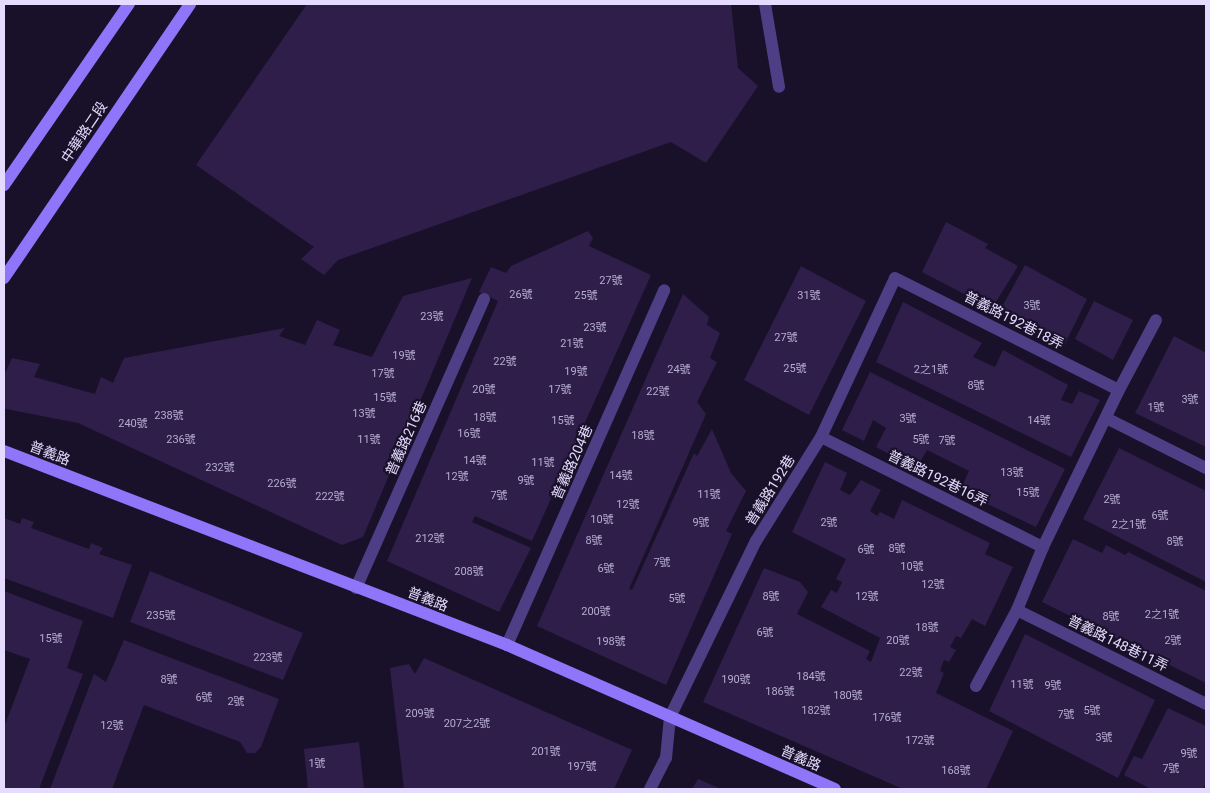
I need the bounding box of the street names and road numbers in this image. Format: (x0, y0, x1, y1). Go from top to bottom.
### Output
street label: 中華路二段 (57, 98, 111, 166)
street label: 普義路192巷18弄 (961, 288, 1067, 352)
street label: 普義路216巷 (382, 398, 430, 478)
street label: 普義路204巷 (548, 422, 596, 502)
street label: 普義路 (27, 438, 73, 468)
street label: 普義路192巷16弄 (885, 446, 991, 510)
street label: 普義路192巷 (742, 452, 798, 528)
street label: 普義路 (405, 584, 451, 614)
street label: 普義路148巷11弄 (1065, 611, 1171, 675)
street label: 普義路 (778, 742, 824, 774)

